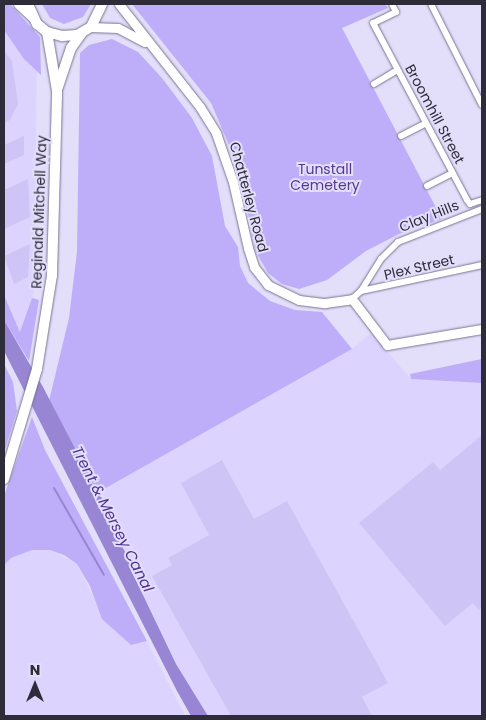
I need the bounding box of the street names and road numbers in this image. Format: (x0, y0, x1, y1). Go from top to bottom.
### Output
street label: Broomhill Street (402, 61, 468, 167)
street label: Reginald Mitchell Way (28, 135, 50, 289)
street label: Chatterley Road (226, 140, 272, 254)
street label: Clay Hills (397, 196, 461, 236)
street label: Plex Street (382, 251, 456, 283)

